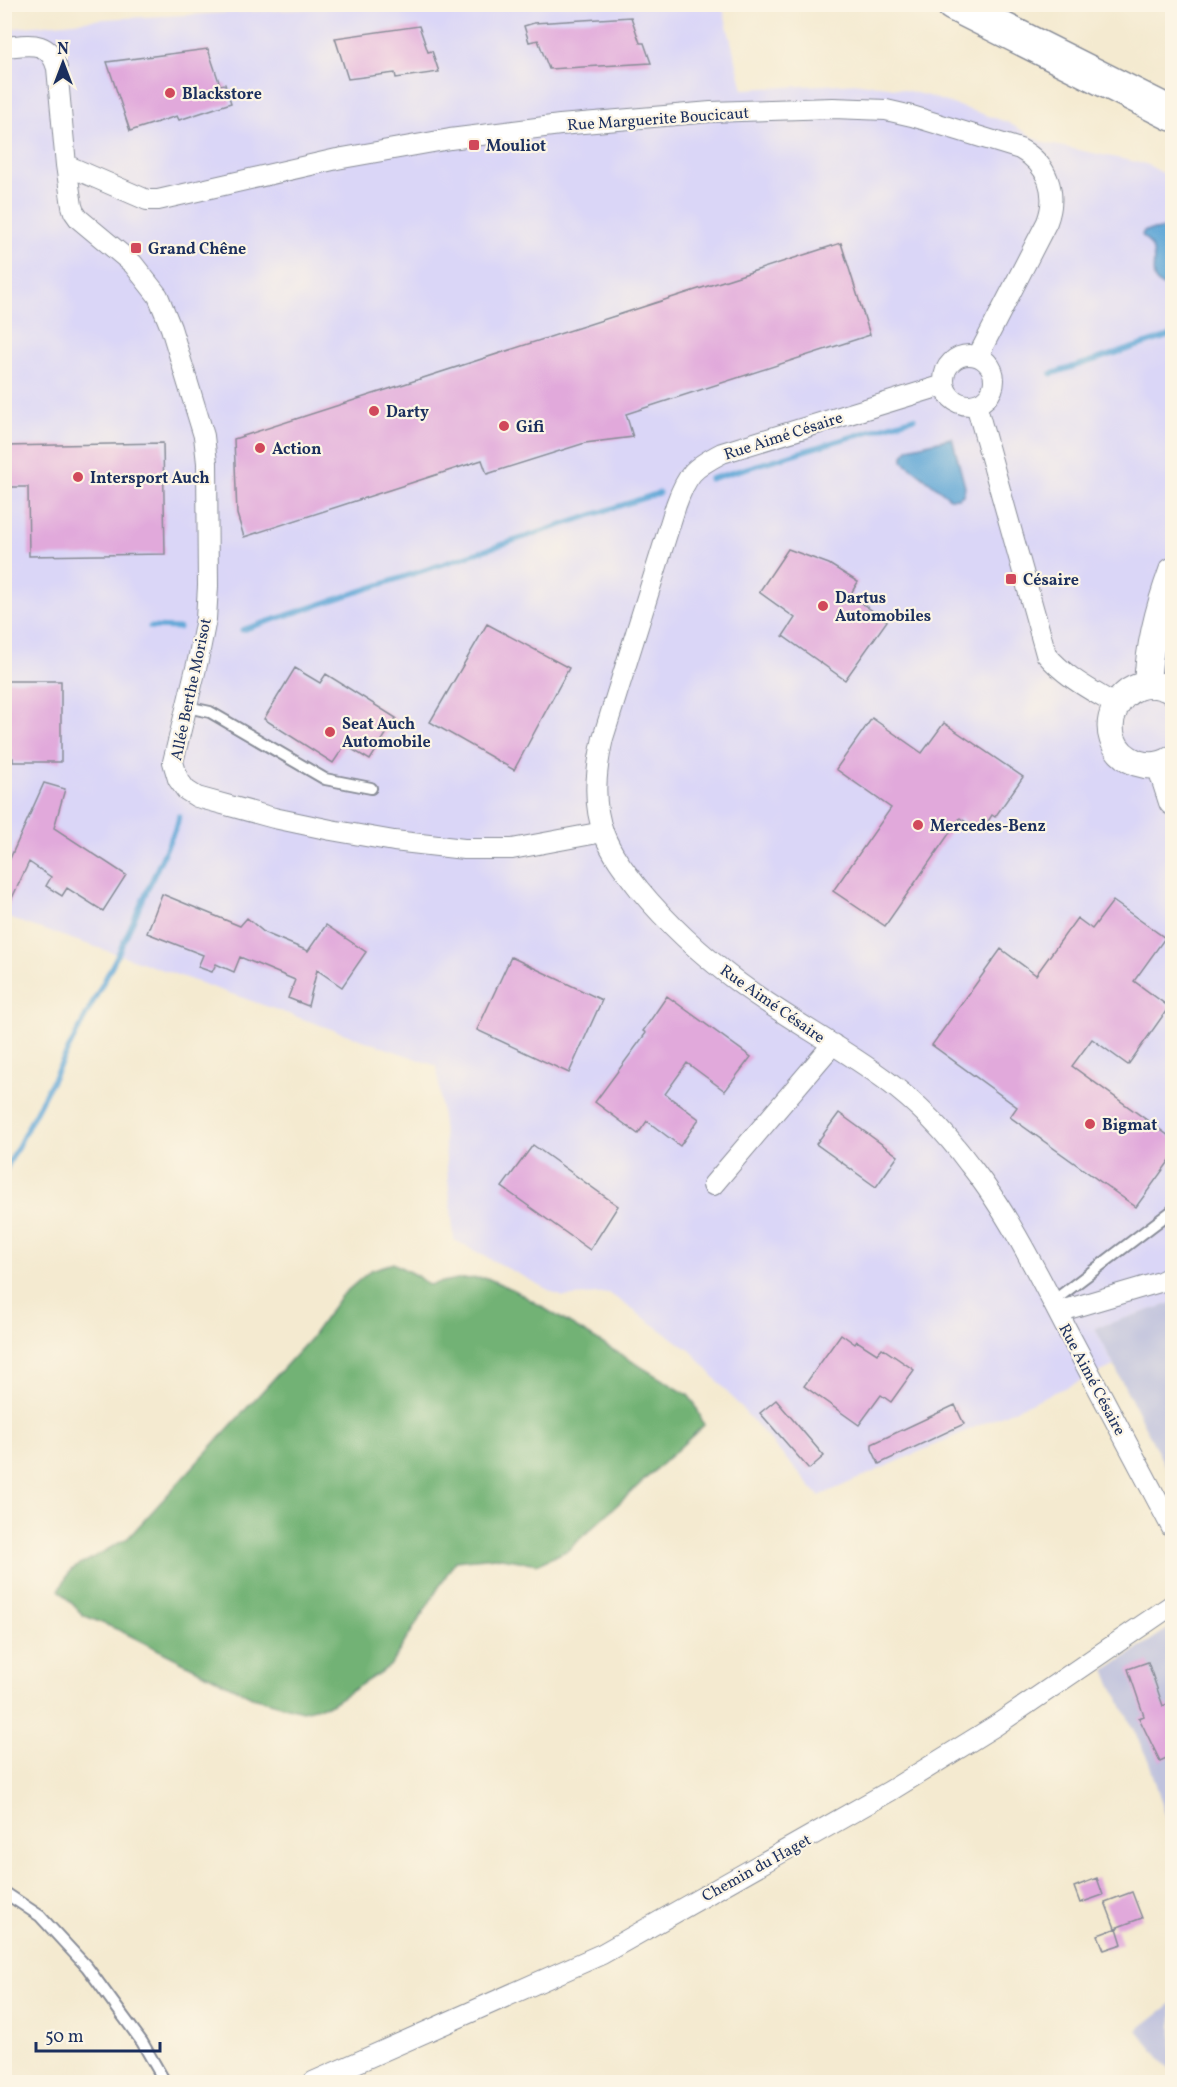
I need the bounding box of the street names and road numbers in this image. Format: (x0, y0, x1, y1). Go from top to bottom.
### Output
street label: Rue Marguerite Boucicaut (567, 103, 750, 137)
street label: Rue Aimé Césaire (721, 407, 846, 466)
street label: Allée Berthe Morisot (166, 616, 218, 763)
street label: Rue Aimé Césaire (715, 960, 829, 1049)
street label: Rue Aimé Césaire (1052, 1320, 1130, 1440)
street label: Chemin du Haget (698, 1829, 816, 1908)

